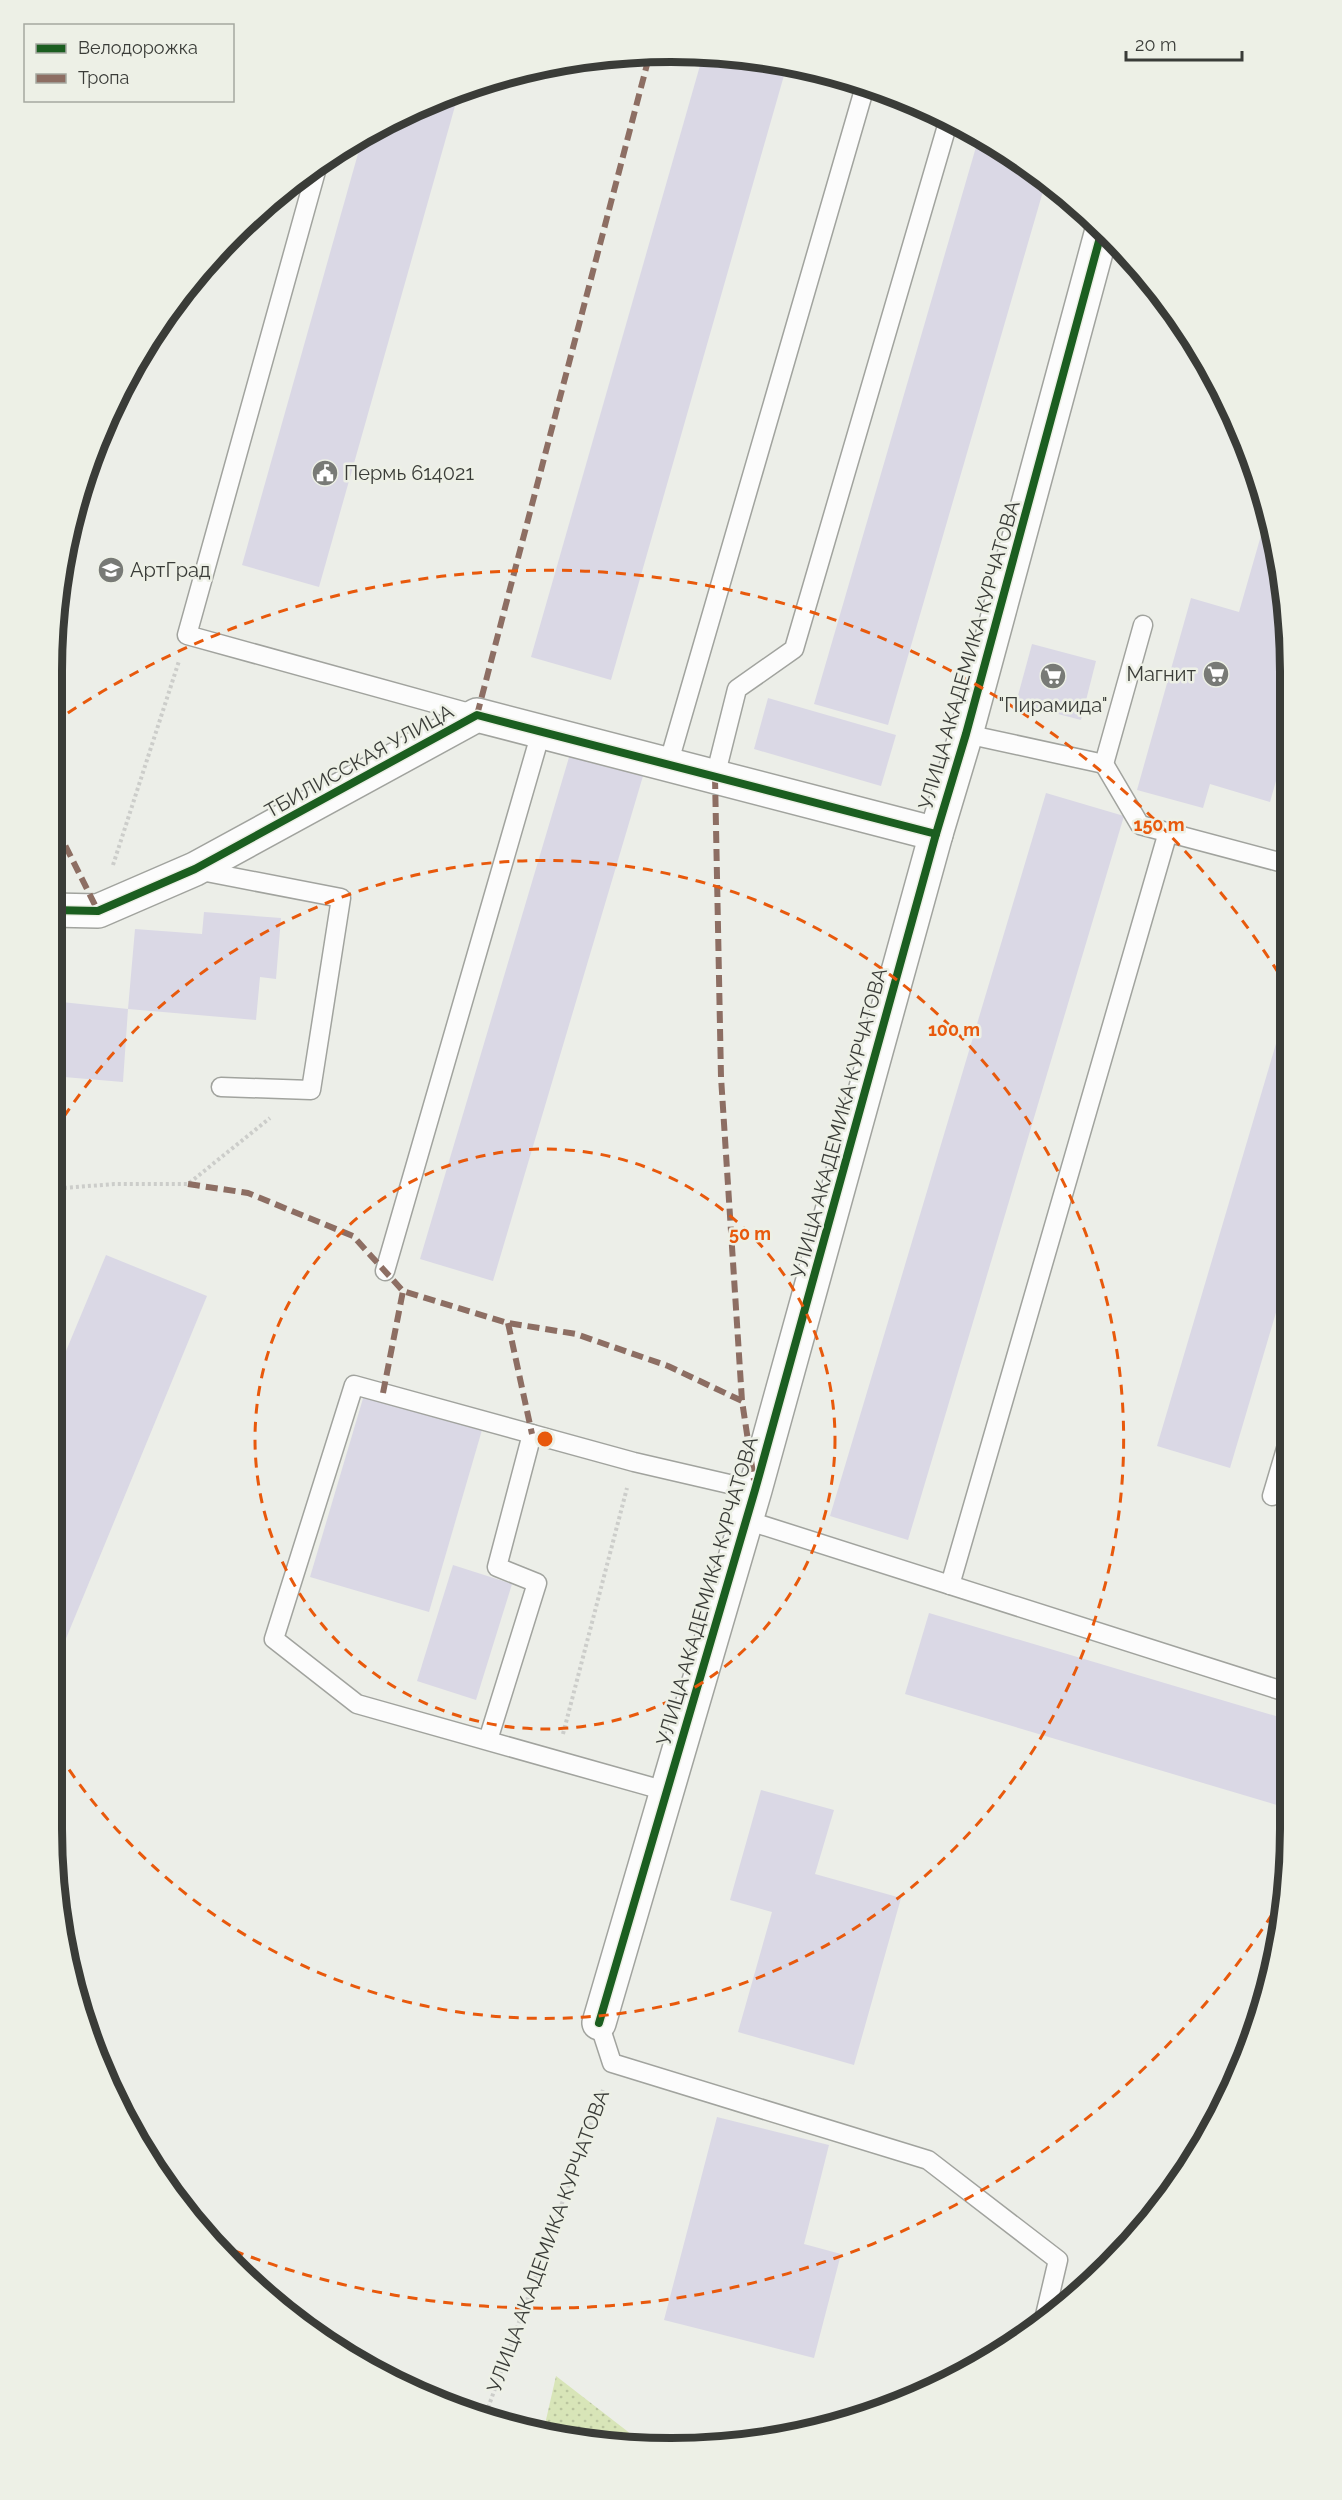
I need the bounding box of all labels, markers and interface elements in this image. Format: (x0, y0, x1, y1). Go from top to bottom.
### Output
legend (24, 24, 234, 102)
scale bar (1126, 24, 1242, 62)
text: 20 m (1135, 34, 1177, 55)
text: Велодорожка (78, 37, 198, 58)
text: Тропа (78, 67, 129, 88)
public building icon: Пермь 614021 (310, 458, 340, 488)
place label: Пермь 614021 (344, 461, 474, 485)
street label: УЛИЦА АКАДЕМИКА КУРЧАТОВА (913, 497, 1025, 812)
school or university icon: АртГрад (96, 555, 126, 585)
place label: АртГрад (130, 558, 211, 582)
supermarket icon: Магнит (1201, 659, 1231, 689)
supermarket icon: "Пирамида" (1038, 661, 1068, 691)
place label: Магнит (1126, 662, 1196, 686)
place label: "Пирамида" (998, 693, 1108, 717)
street label: ТБИЛИССКАЯ УЛИЦА (261, 699, 458, 823)
text: 150 m (1134, 814, 1185, 835)
street label: УЛИЦА АКАДЕМИКА КУРЧАТОВА (786, 965, 892, 1281)
text: 100 m (928, 1019, 980, 1040)
text: 50 m (729, 1223, 771, 1244)
centre of rings (535, 1429, 555, 1449)
street label: УЛИЦА АКАДЕМИКА КУРЧАТОВА (651, 1433, 763, 1748)
street label: УЛИЦА АКАДЕМИКА КУРЧАТОВА (482, 2086, 614, 2396)

